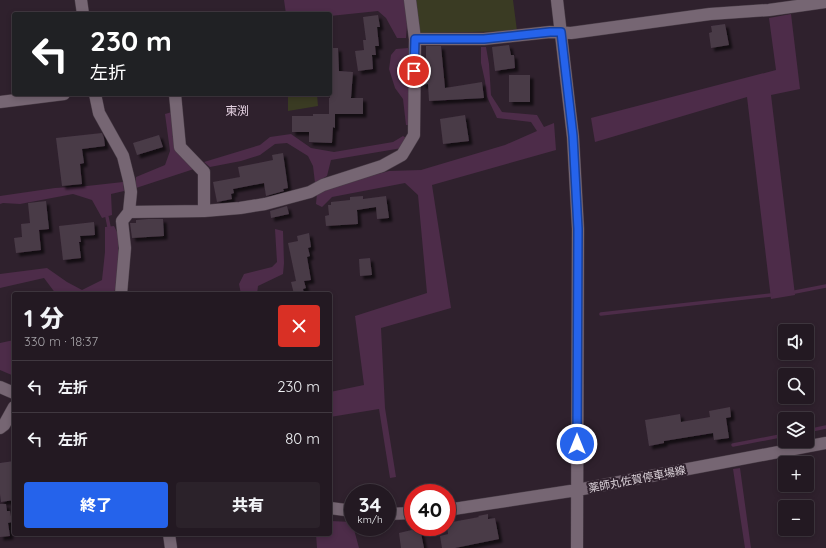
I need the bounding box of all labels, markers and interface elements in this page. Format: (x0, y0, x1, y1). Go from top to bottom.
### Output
text: 230 m (90, 23, 172, 58)
icon: left (24, 28, 76, 80)
pin (397, 54, 431, 88)
icon: arrive (403, 60, 425, 82)
text: 左折 (90, 61, 126, 84)
district label: 東渕 (225, 103, 249, 118)
text: 1 分 (24, 303, 64, 333)
button: close (278, 305, 320, 347)
map controls (778, 324, 814, 536)
button: sound (778, 324, 814, 360)
text: 330 m · 18:37 (24, 333, 98, 349)
button: search (778, 368, 814, 404)
icon: left (24, 376, 46, 398)
text: 230 m (277, 377, 320, 396)
text: 左折 (58, 378, 88, 397)
button: layers (778, 412, 814, 448)
position arrow (556, 423, 598, 465)
icon: left (24, 428, 46, 450)
text: 80 m (285, 429, 320, 448)
text: 左折 (58, 430, 88, 449)
button: + (778, 456, 814, 492)
street label: 薬師丸佐賀停車場線 (587, 463, 687, 495)
button: 終了 (24, 482, 168, 528)
button: 共有 (176, 482, 320, 528)
speed limit sign: 40 (404, 484, 456, 536)
text: 34 (359, 492, 381, 517)
button: − (778, 500, 814, 536)
text: km/h (357, 513, 383, 526)

